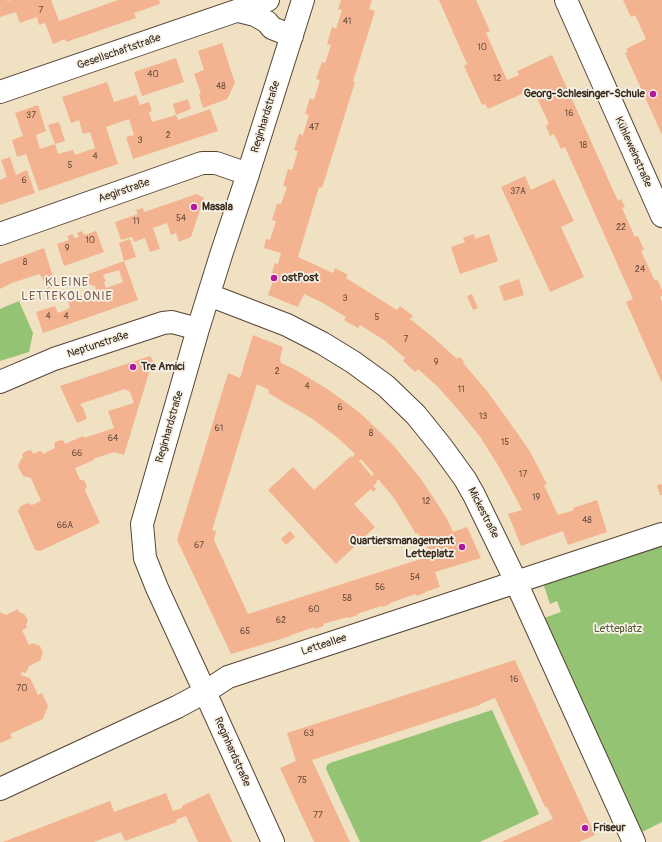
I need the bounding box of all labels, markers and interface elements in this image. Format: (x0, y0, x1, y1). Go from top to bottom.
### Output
house number: 7 (39, 6, 43, 16)
house number: 41 (343, 17, 351, 27)
street label: Gesellschaftstraße (75, 31, 163, 73)
house number: 10 (477, 43, 487, 53)
house number: 40 (147, 70, 159, 80)
house number: 12 (493, 74, 501, 84)
street label: Reginhardstraße (249, 79, 283, 155)
house number: 48 (216, 82, 226, 92)
place label: Georg-Schlesinger-Schule (524, 87, 645, 101)
marker: Georg-Schlesinger-Schule (648, 89, 658, 99)
house number: 16 (565, 109, 573, 119)
house number: 37 (26, 111, 36, 121)
street label: Kühleweinstraße (612, 115, 654, 189)
house number: 47 (309, 123, 319, 133)
house number: 2 (165, 131, 171, 141)
house number: 3 (137, 136, 143, 146)
house number: 18 (579, 141, 587, 151)
house number: 4 (92, 152, 98, 162)
house number: 5 (68, 161, 72, 171)
house number: 6 (21, 176, 27, 186)
street label: Aegirstraße (96, 176, 152, 206)
house number: 37A (510, 187, 526, 197)
place label: Masala (202, 200, 233, 214)
marker: Masala (189, 202, 199, 212)
house number: 54 (176, 214, 186, 224)
house number: 11 (132, 217, 140, 227)
house number: 22 (616, 223, 626, 233)
house number: 10 (85, 236, 95, 246)
house number: 9 (65, 244, 69, 254)
house number: 8 (23, 258, 27, 268)
house number: 24 (635, 265, 645, 275)
place label: ostPost (282, 271, 319, 285)
marker: ostPost (269, 273, 279, 283)
district label: KLEINE LETTEKOLONIE (21, 276, 113, 304)
house number: 3 (342, 294, 348, 304)
house number: 4 (45, 312, 51, 322)
house number: 4 (63, 312, 69, 322)
house number: 5 (375, 313, 379, 323)
street label: Neptunstraße (66, 329, 130, 361)
house number: 7 (404, 335, 408, 345)
house number: 9 (434, 358, 438, 368)
place label: Tre Amici (141, 360, 184, 374)
marker: Tre Amici (128, 362, 138, 372)
house number: 2 (274, 367, 280, 377)
house number: 4 (304, 382, 310, 392)
house number: 11 (457, 385, 465, 395)
street label: Reginhardstraße (153, 389, 187, 465)
house number: 6 (337, 403, 343, 413)
house number: 13 (479, 412, 487, 422)
house number: 61 (215, 424, 223, 434)
house number: 8 (369, 429, 373, 439)
house number: 64 (108, 434, 118, 444)
house number: 15 (501, 438, 509, 448)
house number: 66 (72, 449, 82, 459)
house number: 17 (519, 470, 527, 480)
street label: Mickestraße (465, 485, 501, 541)
house number: 19 (532, 493, 540, 503)
house number: 12 (422, 497, 430, 507)
house number: 48 (582, 516, 592, 526)
house number: 66A (57, 521, 73, 531)
place label: Quartiersmanagement Letteplatz (350, 534, 454, 560)
house number: 67 (194, 541, 204, 551)
marker: Quartiersmanagement Letteplatz (457, 542, 467, 552)
house number: 54 (410, 573, 420, 583)
house number: 56 (375, 583, 385, 593)
house number: 58 (342, 594, 352, 604)
house number: 60 (308, 605, 320, 615)
house number: 62 (276, 616, 286, 626)
park label: Letteplatz (594, 622, 642, 636)
house number: 65 (240, 627, 250, 637)
street label: Letteallee (300, 631, 348, 659)
house number: 16 (510, 675, 518, 685)
house number: 70 (17, 684, 27, 694)
street label: Reginhardstraße (211, 715, 253, 789)
house number: 63 (304, 729, 314, 739)
house number: 75 (297, 776, 307, 786)
house number: 77 (313, 811, 323, 821)
place label: Friseur (593, 821, 625, 835)
marker: Friseur (580, 823, 590, 833)

